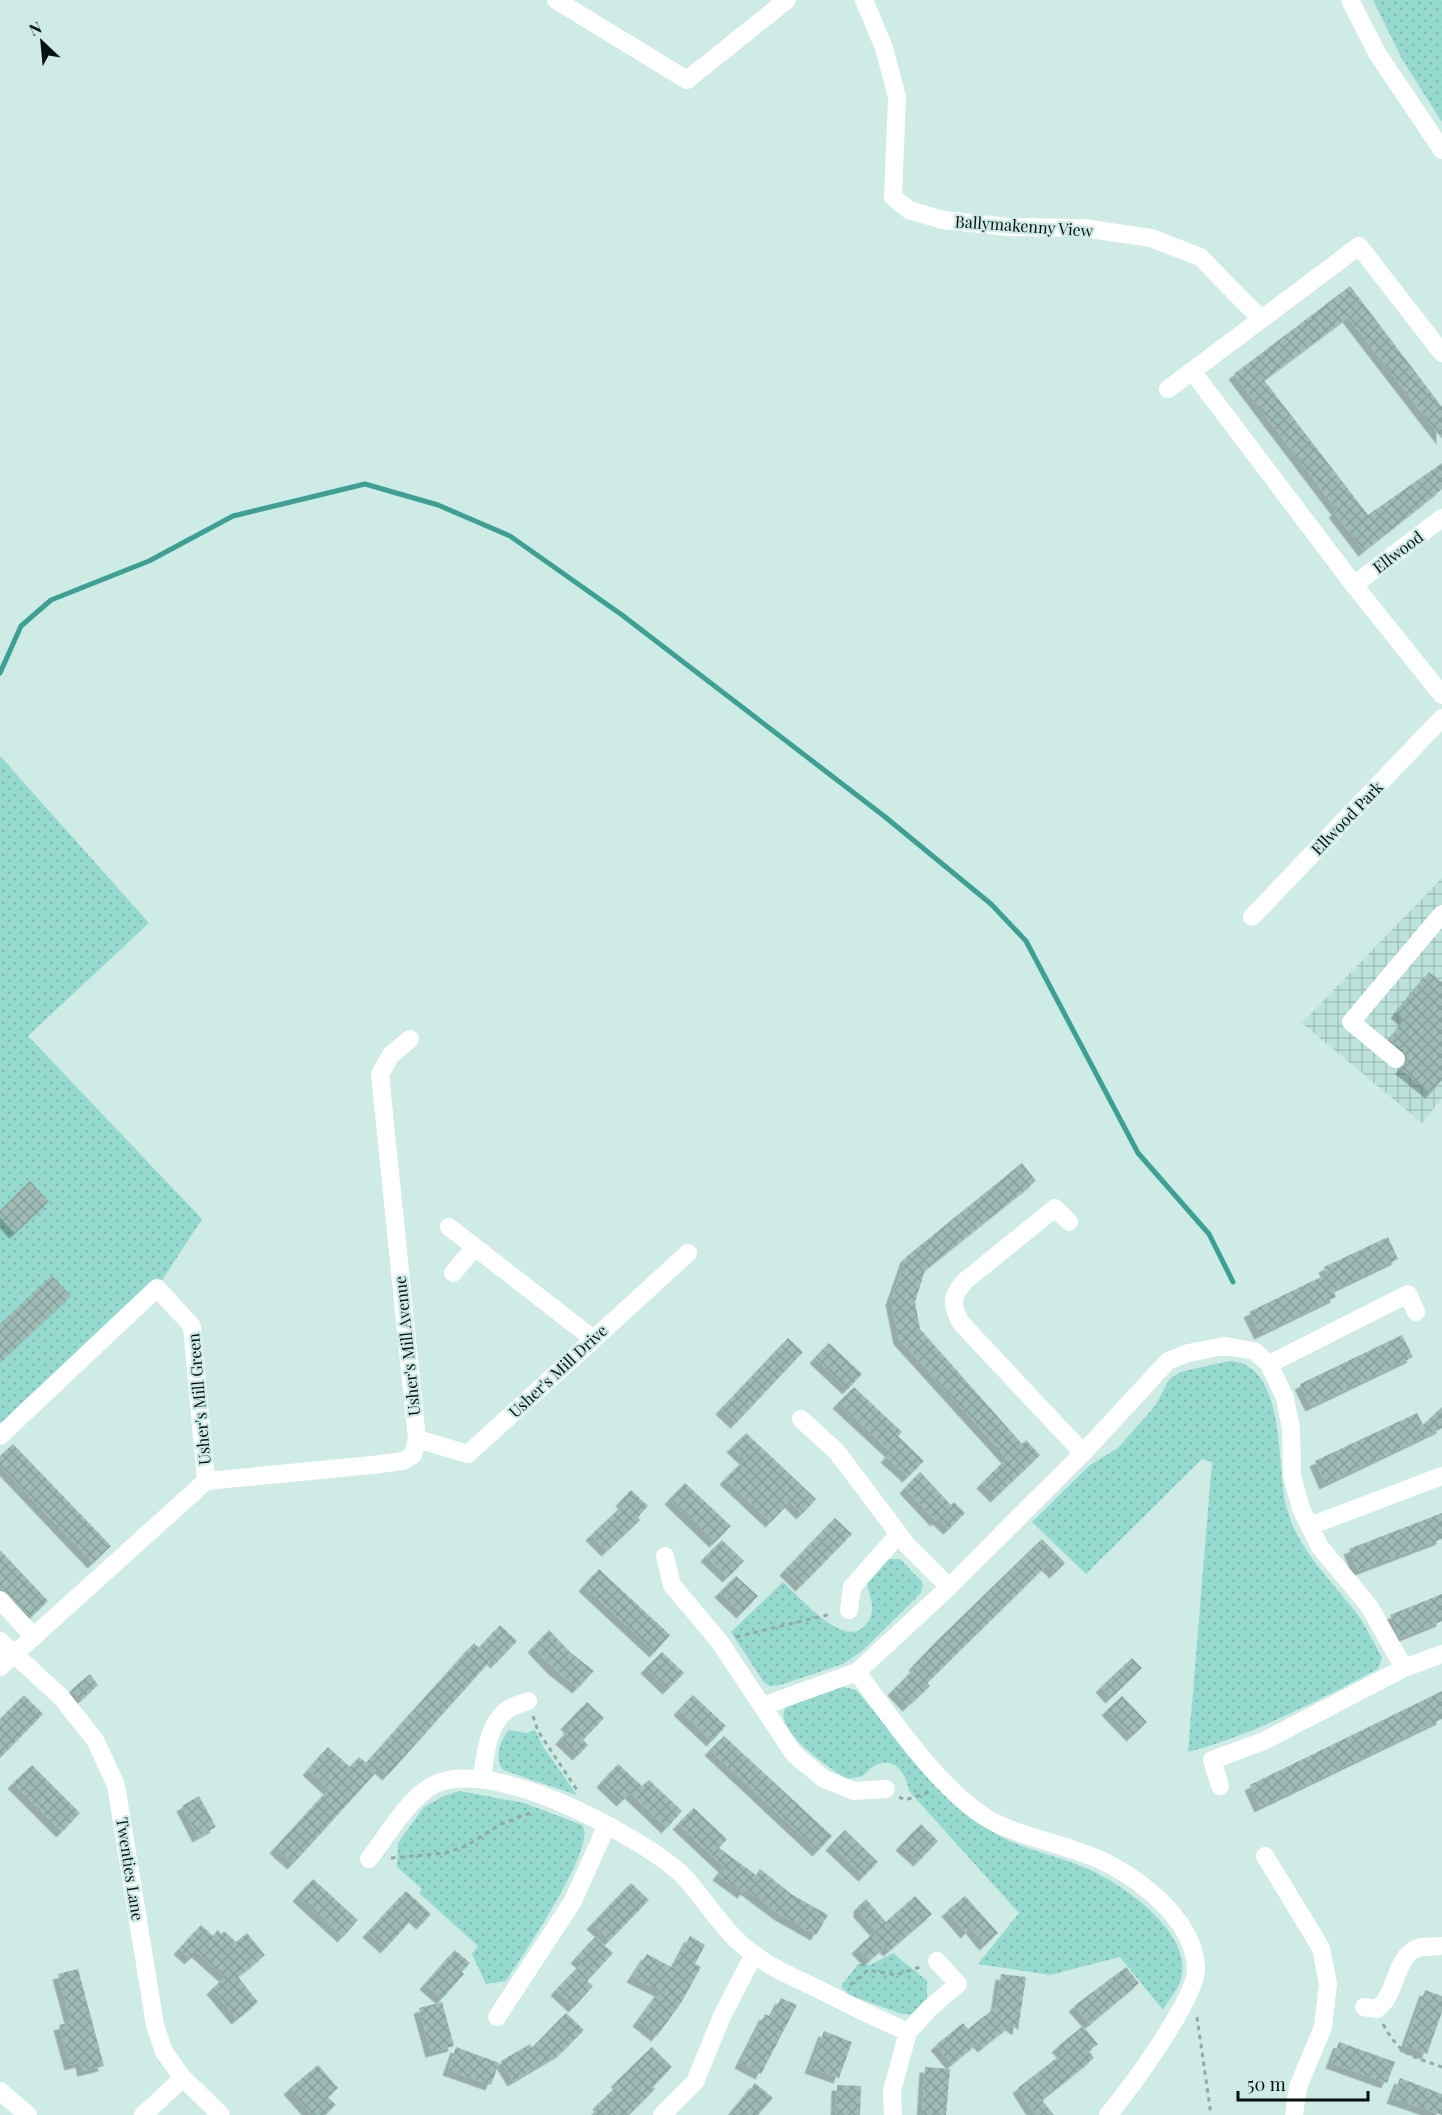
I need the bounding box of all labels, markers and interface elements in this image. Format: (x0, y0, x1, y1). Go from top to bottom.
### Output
north arrow (12, 12, 72, 72)
text: N (25, 16, 45, 40)
street label: Ballymakenny View (954, 210, 1095, 241)
street label: Ellwood (1368, 526, 1427, 577)
street label: Ellwood Park (1306, 776, 1387, 859)
street label: Usher's Mill Avenue (389, 1275, 424, 1417)
street label: Usher's Mill Drive (504, 1320, 611, 1422)
street label: Usher's Mill Green (182, 1332, 215, 1466)
street label: Twenties Lane (112, 1816, 149, 1922)
scale bar (1238, 2064, 1368, 2102)
text: 50 m (1247, 2072, 1286, 2096)

